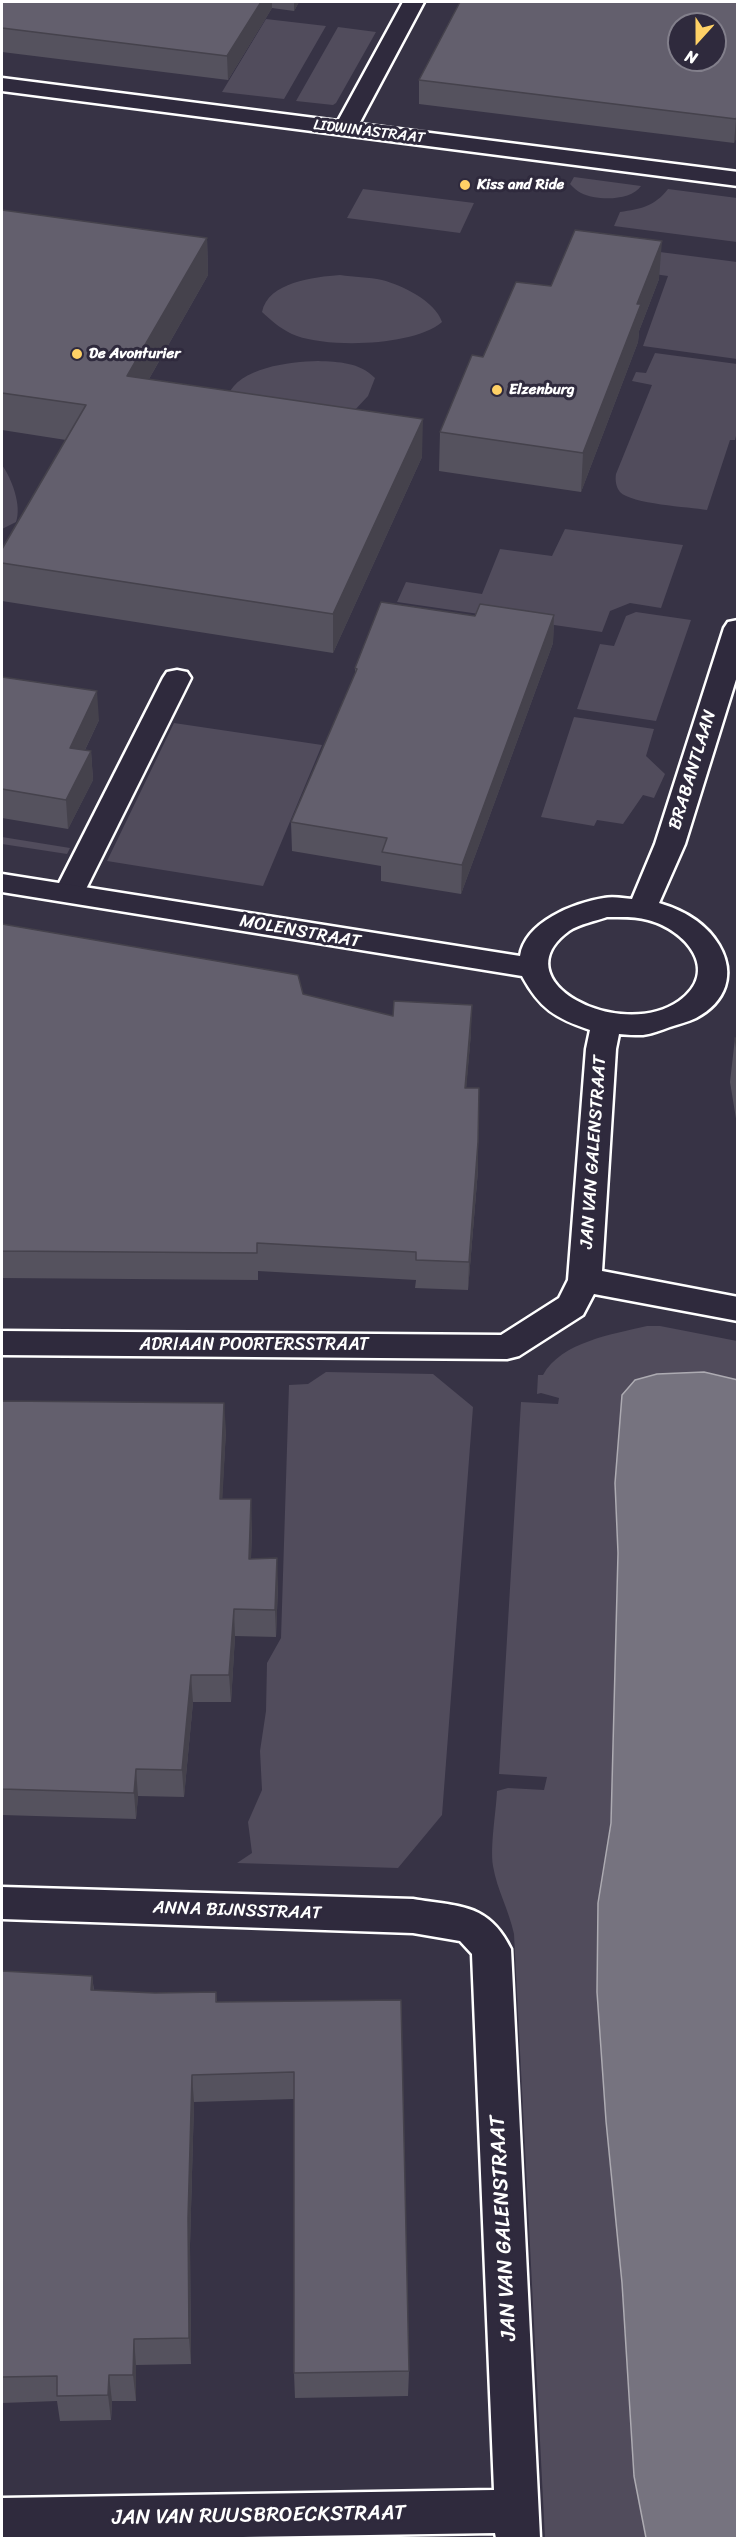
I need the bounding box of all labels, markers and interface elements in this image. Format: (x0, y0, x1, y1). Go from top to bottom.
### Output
north arrow (667, 12, 727, 72)
text: N (681, 42, 701, 73)
street label: LIDWINASTRAAT (312, 116, 426, 148)
place label: Kiss and Ride (477, 176, 564, 194)
marker: Kiss and Ride (458, 178, 472, 192)
place label: De Avonturier (89, 345, 180, 363)
marker: De Avonturier (70, 347, 84, 361)
place label: Elzenburg (509, 381, 575, 399)
marker: Elzenburg (490, 383, 504, 397)
street label: BRABANTLAAN (665, 708, 721, 832)
street label: MOLENSTRAAT (238, 911, 362, 953)
street label: JAN VAN GALENSTRAAT (576, 1055, 612, 1249)
street label: ADRIAAN POORTERSSTRAAT (139, 1334, 369, 1356)
street label: ANNA BIJNSSTRAAT (152, 1897, 322, 1925)
street label: JAN VAN GALENSTRAAT (486, 2114, 522, 2342)
street label: JAN VAN RUUSBROECKSTRAAT (112, 2501, 406, 2531)

